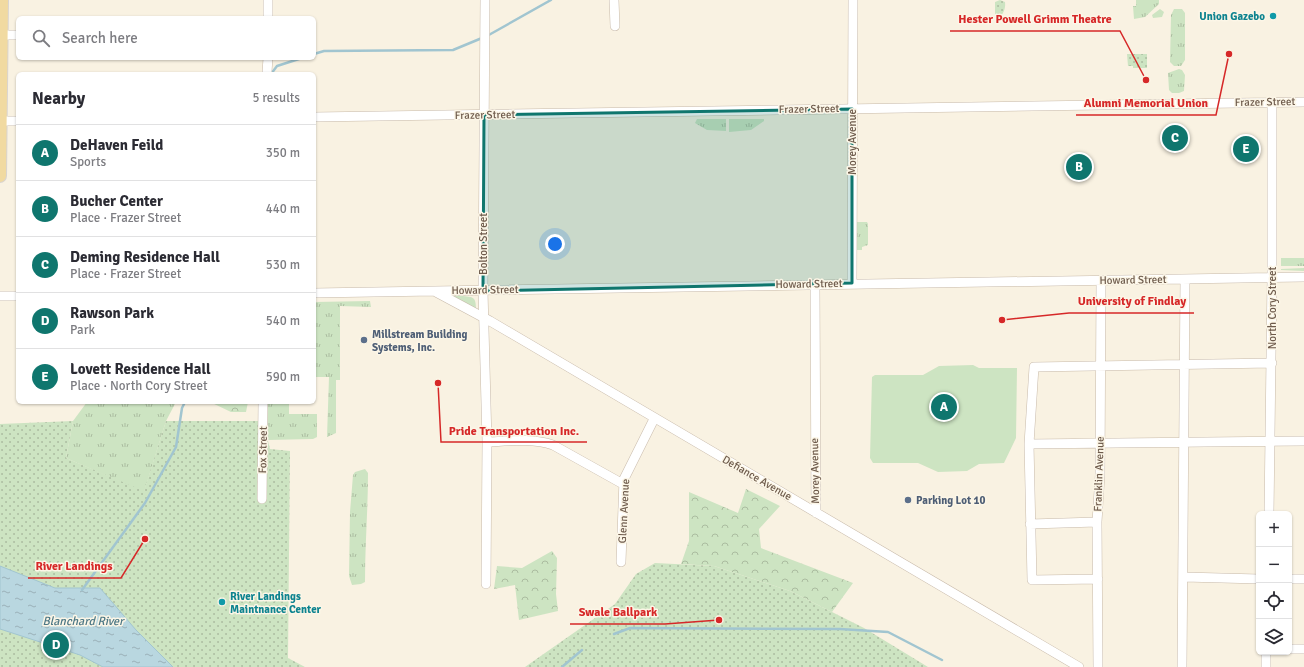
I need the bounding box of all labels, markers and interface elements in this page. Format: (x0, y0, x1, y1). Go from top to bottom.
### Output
callout: Hester Powell Grimm Theatre (950, 7, 1120, 31)
place label: Union Gazebo (1199, 10, 1265, 23)
marker: Union Gazebo (1268, 11, 1278, 21)
text: Hester Powell Grimm Theatre (958, 12, 1112, 27)
search box (16, 16, 316, 60)
icon: search (30, 27, 52, 49)
text: Search here (62, 29, 138, 47)
text: Nearby (32, 88, 85, 109)
text: 5 results (252, 90, 300, 106)
callout: Alumni Memorial Union (1076, 91, 1216, 115)
street label: Frazer Street (1235, 95, 1295, 109)
text: Alumni Memorial Union (1084, 96, 1209, 111)
street label: Frazer Street (779, 102, 839, 116)
street label: Frazer Street (455, 108, 515, 122)
street label: Morey Avenue (846, 109, 859, 175)
pin: C (1162, 123, 1188, 153)
pin: E (1233, 134, 1259, 164)
text: DeHaven Feild (70, 136, 163, 154)
text: A (41, 145, 49, 161)
text: 350 m (266, 145, 300, 161)
pin: B (1066, 152, 1092, 182)
text: Sports (70, 154, 106, 170)
text: Bucher Center (70, 192, 163, 210)
text: B (41, 201, 49, 217)
text: 440 m (266, 201, 300, 217)
text: Place · Frazer Street (70, 210, 181, 226)
street label: Bolton Street (477, 213, 490, 275)
your location (545, 234, 565, 254)
text: Deming Residence Hall (70, 248, 220, 266)
text: C (41, 257, 49, 273)
text: 530 m (266, 257, 300, 273)
text: Place · Frazer Street (70, 266, 181, 282)
street label: North Cory Street (1266, 267, 1279, 349)
street label: Howard Street (1099, 273, 1167, 287)
street label: Howard Street (775, 277, 843, 291)
street label: Howard Street (451, 283, 519, 297)
callout: University of Findlay (1069, 289, 1194, 313)
text: University of Findlay (1078, 294, 1186, 309)
text: Rawson Park (70, 304, 154, 322)
text: D (41, 313, 49, 329)
text: 540 m (266, 313, 300, 329)
text: Park (70, 322, 95, 338)
place label: Millstream Building Systems, Inc. (372, 328, 468, 354)
marker: Millstream Building Systems, Inc. (359, 335, 369, 345)
text: Lovett Residence Hall (70, 360, 211, 378)
text: E (41, 369, 49, 385)
text: 590 m (266, 369, 300, 385)
text: Place · North Cory Street (70, 378, 208, 394)
pin: A (931, 392, 957, 422)
callout: Pride Transportation Inc. (441, 418, 587, 442)
text: Pride Transportation Inc. (449, 424, 579, 439)
street label: Fox Street (256, 426, 270, 474)
street label: Franklin Avenue (1091, 436, 1107, 512)
street label: Morey Avenue (808, 438, 822, 504)
street label: Defiance Avenue (720, 453, 794, 503)
street label: Glenn Avenue (616, 478, 632, 544)
place label: Parking Lot 10 (916, 494, 985, 507)
marker: Parking Lot 10 (903, 495, 913, 505)
map controls (1256, 511, 1292, 655)
button: + (1256, 511, 1292, 547)
button: − (1256, 547, 1292, 583)
callout: River Landings (28, 554, 121, 578)
text: River Landings (35, 559, 113, 574)
button: locate (1256, 583, 1292, 619)
place label: River Landings Maintnance Center (230, 590, 322, 616)
marker: River Landings Maintnance Center (217, 597, 227, 607)
callout: Swale Ballpark (570, 600, 665, 624)
text: Swale Ballpark (579, 605, 658, 620)
water label: Blanchard River (42, 614, 125, 629)
button: layers (1256, 619, 1292, 655)
pin: D (43, 630, 69, 660)

